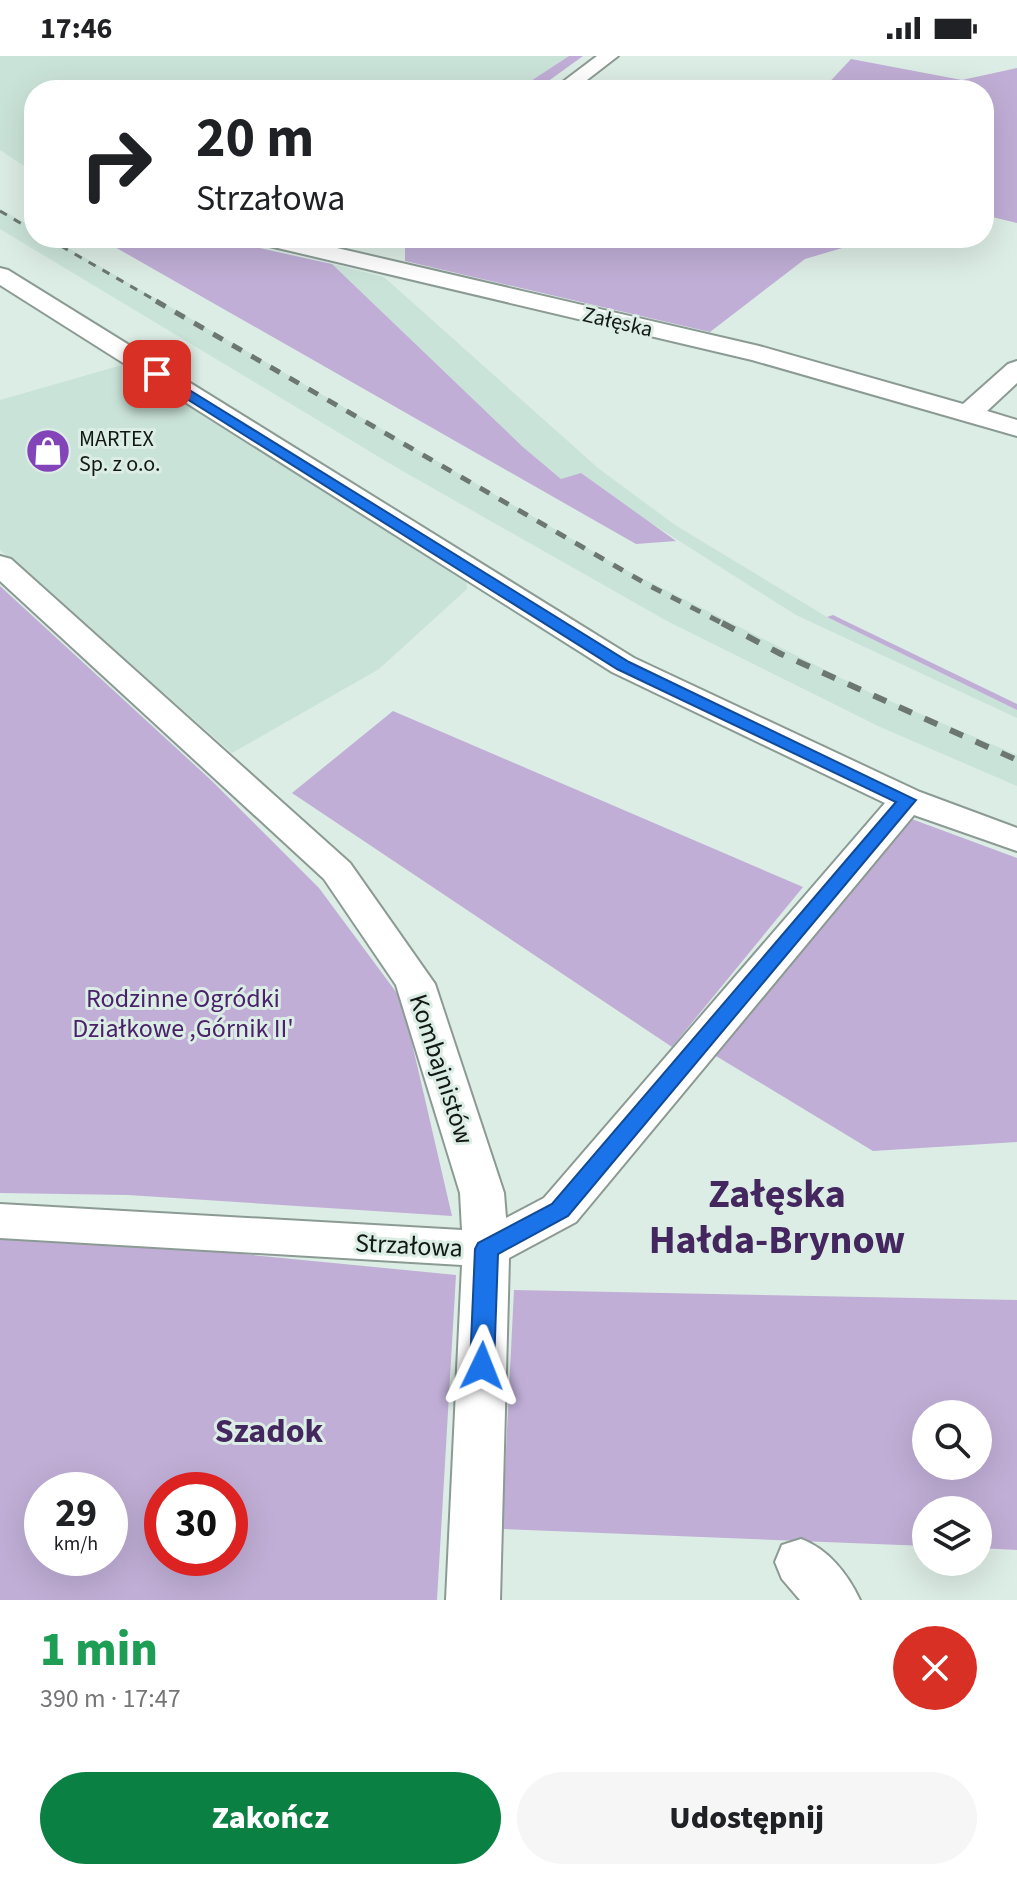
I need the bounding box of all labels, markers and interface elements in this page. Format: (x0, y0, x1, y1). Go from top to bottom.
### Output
text: 17:46 (40, 7, 112, 50)
text: 20 m (196, 99, 314, 178)
icon: right (64, 112, 168, 216)
text: Strzałowa (196, 173, 345, 224)
street label: Załęska (580, 298, 656, 346)
pin (123, 340, 191, 408)
icon: arrive (135, 352, 179, 396)
place label: MARTEX Sp. z o.o. (79, 423, 160, 480)
shop icon: MARTEX Sp. z o.o. (24, 427, 72, 475)
park label: Rodzinne Ogródki Działkowe ,Górnik II' (72, 980, 294, 1047)
street label: Kombajnistów (400, 989, 483, 1149)
district label: Załęska Hałda-Brynow (649, 1166, 905, 1269)
street label: Strzałowa (354, 1224, 464, 1267)
position arrow (440, 1324, 524, 1408)
map controls (912, 1400, 992, 1576)
button: search (912, 1400, 992, 1480)
district label: Szadok (215, 1407, 324, 1456)
speed limit sign: 30 (144, 1472, 248, 1576)
text: 29 (55, 1485, 97, 1542)
button: layers (912, 1496, 992, 1576)
text: km/h (54, 1530, 98, 1558)
text: 1 min (40, 1616, 158, 1684)
button: close (893, 1626, 977, 1710)
text: 390 m · 17:47 (40, 1680, 181, 1717)
button: Zakończ (40, 1772, 501, 1864)
button: Udostępnij (517, 1772, 977, 1864)

